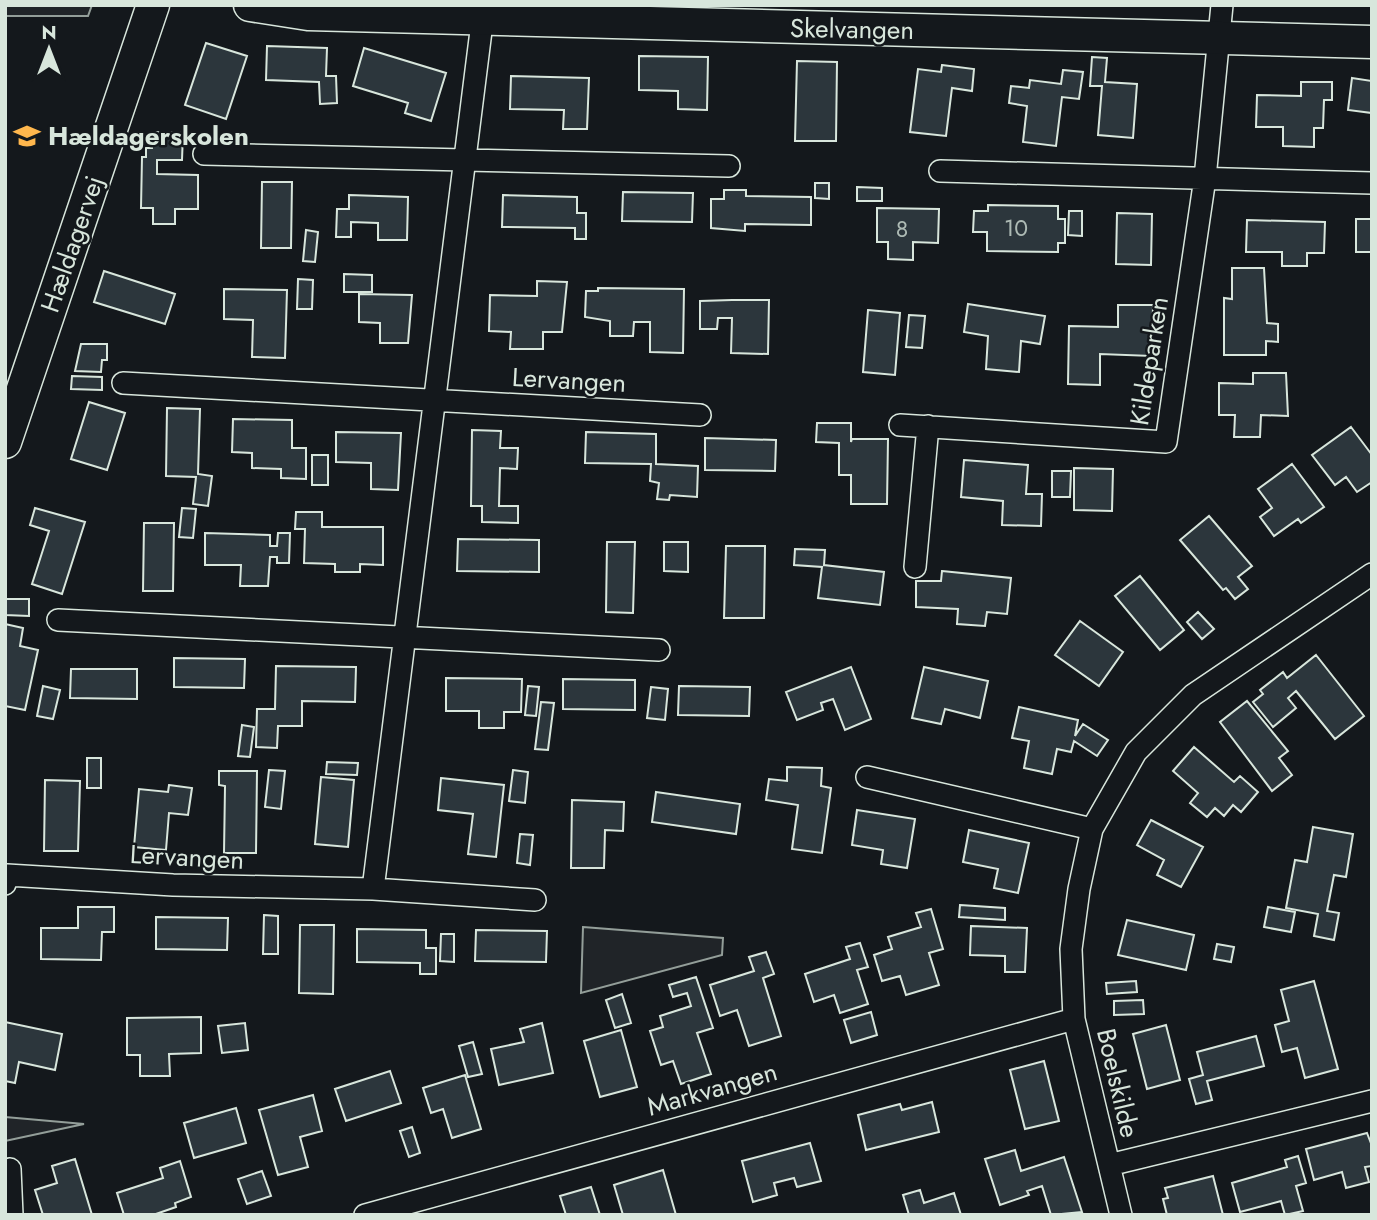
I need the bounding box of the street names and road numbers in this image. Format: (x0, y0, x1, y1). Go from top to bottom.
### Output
street label: Skelvangen (790, 9, 914, 49)
street label: Hældagervej (31, 171, 113, 317)
street label: Kildeparken (1120, 294, 1178, 428)
street label: Lervangen (511, 358, 627, 402)
street label: Lervangen (129, 835, 245, 879)
street label: Boelskilde (1087, 1025, 1149, 1141)
street label: Markvangen (642, 1052, 782, 1126)

